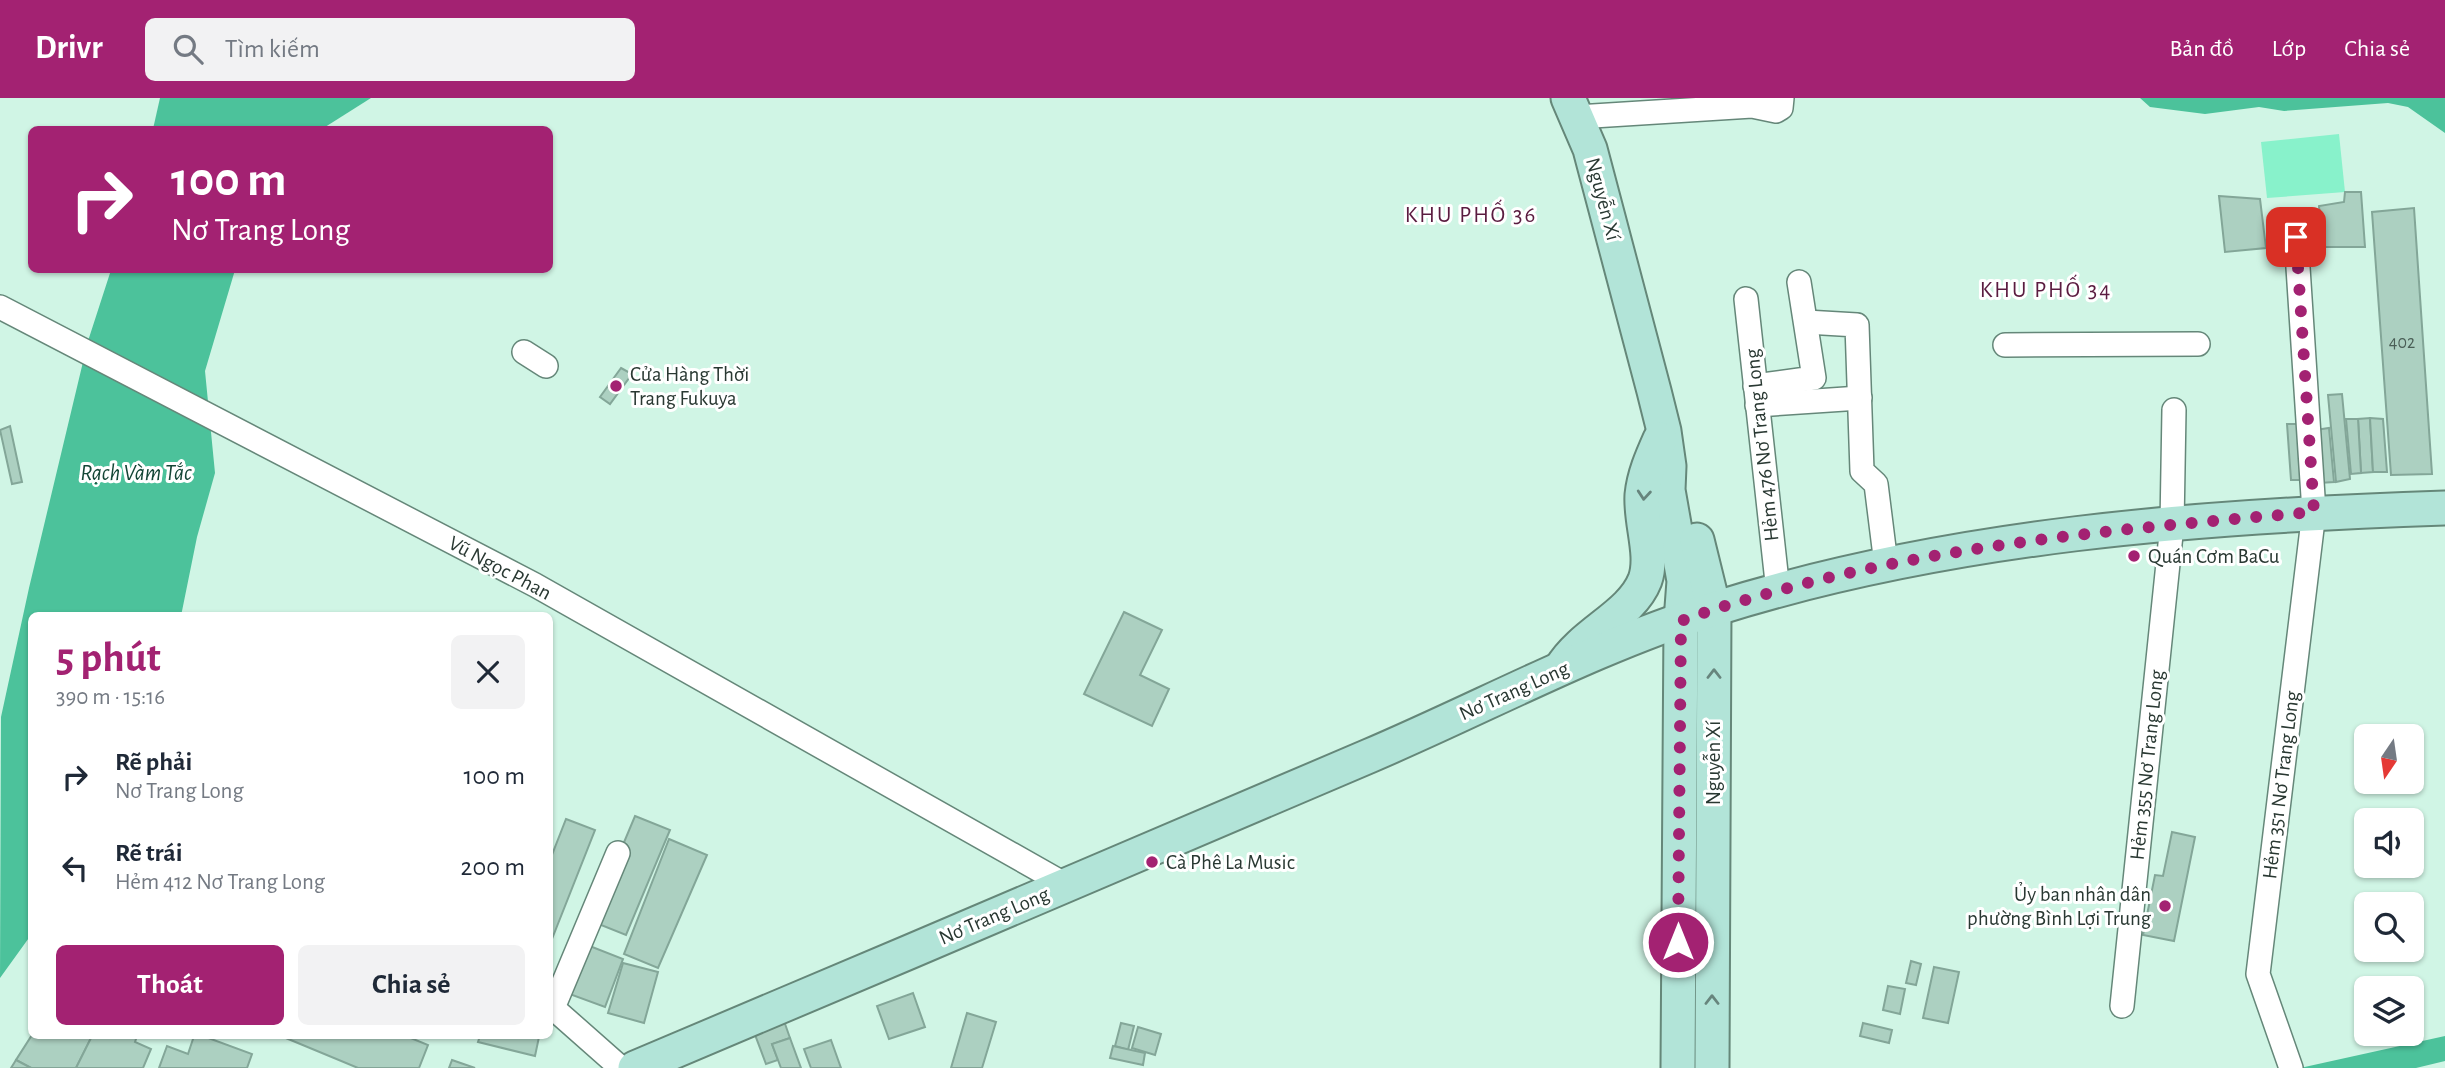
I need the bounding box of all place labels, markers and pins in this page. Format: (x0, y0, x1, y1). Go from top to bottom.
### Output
pin (2266, 207, 2326, 267)
place label: Cửa Hàng Thời Trang Fukuya (630, 364, 749, 409)
marker: Cửa Hàng Thời Trang Fukuya (608, 378, 624, 394)
place label: Quán Cơm BaCu (2148, 546, 2280, 567)
marker: Quán Cơm BaCu (2126, 548, 2142, 564)
place label: Cà Phê La Music (1166, 852, 1295, 873)
marker: Cà Phê La Music (1144, 854, 1160, 870)
place label: Ủy ban nhân dân phường Bình Lợi Trung (1967, 882, 2152, 929)
marker: Ủy ban nhân dân phường Bình Lợi Trung (2157, 898, 2173, 914)

